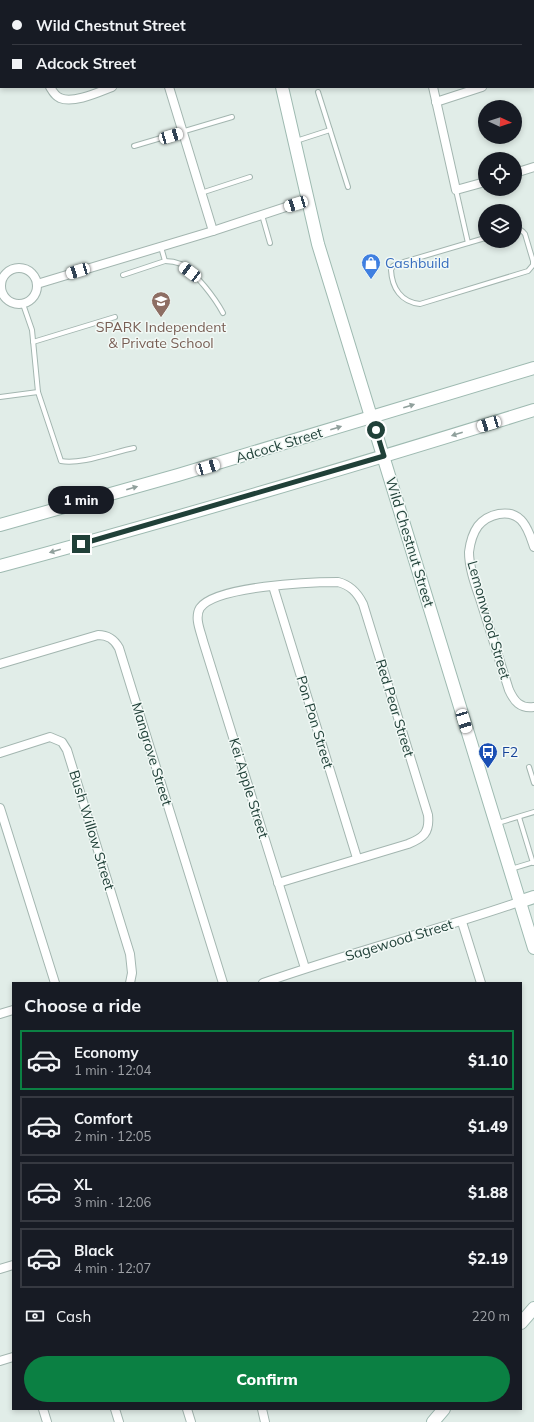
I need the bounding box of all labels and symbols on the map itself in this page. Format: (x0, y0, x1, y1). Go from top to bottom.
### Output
north arrow (478, 100, 522, 144)
car (158, 127, 184, 145)
car (283, 195, 309, 213)
shop icon: Cashbuild (360, 252, 382, 280)
place label: Cashbuild (385, 254, 449, 272)
car (177, 260, 203, 284)
car (65, 262, 91, 280)
school or university icon: SPARK Independent & Private School (150, 290, 172, 318)
place label: SPARK Independent & Private School (96, 318, 226, 352)
one-way arrow (404, 403, 416, 409)
car (476, 415, 502, 433)
route start (367, 421, 385, 439)
street label: Adcock Street (233, 423, 325, 467)
one-way arrow (330, 425, 342, 431)
one-way arrow (450, 431, 462, 437)
car (195, 458, 221, 476)
street label: Wild Chestnut Street (382, 475, 438, 609)
one-way arrow (126, 485, 138, 491)
callout: 1 min (48, 486, 114, 514)
route end (72, 535, 90, 553)
one-way arrow (49, 548, 61, 554)
street label: Lemonwood Street (463, 559, 515, 681)
street label: Red Pear Street (372, 657, 418, 759)
street label: Pon Pon Street (292, 673, 338, 771)
street label: Mangrove Street (128, 700, 176, 808)
car (455, 708, 473, 734)
street label: Kei Apple Street (225, 736, 273, 840)
bus stop icon: F2 (477, 741, 499, 769)
place label: F2 (502, 743, 518, 761)
street label: Bush Willow Street (65, 768, 119, 892)
street label: Sagewood Street (343, 915, 455, 965)

